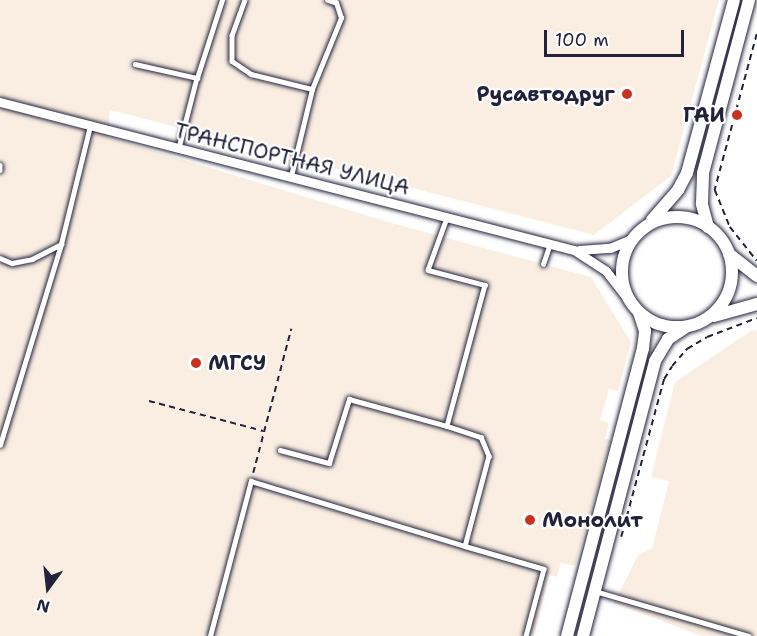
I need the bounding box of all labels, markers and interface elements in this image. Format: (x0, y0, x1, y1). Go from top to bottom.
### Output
scale bar (547, 18, 686, 56)
text: 100 m (555, 28, 609, 52)
place label: Русавтодруг (476, 81, 615, 107)
marker: Русавтодруг (620, 87, 634, 101)
place label: ГАИ (683, 102, 725, 128)
marker: ГАИ (730, 108, 744, 122)
street label: ТРАНСПОРТНАЯ УЛИЦА (172, 118, 412, 200)
place label: МГСУ (208, 350, 266, 376)
marker: МГСУ (189, 356, 203, 370)
place label: Монолит (542, 507, 643, 533)
marker: Монолит (523, 513, 537, 527)
north arrow (18, 558, 78, 618)
text: N (34, 594, 52, 618)

